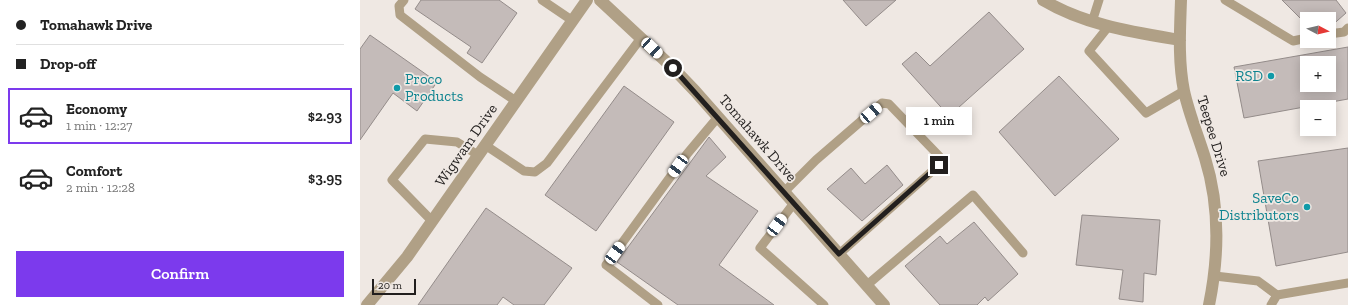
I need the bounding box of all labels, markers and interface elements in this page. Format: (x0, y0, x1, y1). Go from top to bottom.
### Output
north arrow (1300, 12, 1336, 48)
map controls (1300, 12, 1336, 136)
text: Tomahawk Drive (40, 16, 152, 34)
car (639, 35, 665, 61)
text: Drop-off (40, 55, 96, 73)
button: + (1300, 56, 1336, 92)
route start (664, 59, 682, 77)
place label: RSD (1235, 67, 1263, 85)
place label: Proco Products (405, 70, 463, 105)
marker: RSD (1266, 71, 1276, 81)
marker: Proco Products (392, 83, 402, 93)
street label: Tomahawk Drive (715, 91, 801, 185)
street label: Teepee Drive (1193, 93, 1235, 179)
icon: car (18, 98, 54, 134)
text: Economy (66, 100, 127, 118)
street label: Wigwam Drive (431, 100, 501, 190)
button: − (1300, 100, 1336, 136)
car (858, 101, 884, 125)
text: $2.93 (308, 107, 342, 125)
callout: 1 min (906, 107, 972, 135)
text: 1 min (924, 113, 954, 128)
text: 1 min · 12:27 (66, 118, 132, 133)
car (666, 153, 690, 179)
route end (930, 156, 948, 174)
icon: car (18, 160, 54, 196)
text: Comfort (66, 162, 122, 180)
text: $3.95 (308, 169, 342, 187)
text: 2 min · 12:28 (66, 180, 135, 195)
place label: SaveCo Distributors (1219, 189, 1299, 224)
marker: SaveCo Distributors (1302, 202, 1312, 212)
car (765, 212, 789, 238)
car (603, 240, 627, 266)
button: Confirm (16, 251, 344, 297)
scale bar (372, 277, 416, 296)
text: 20 m (378, 279, 402, 292)

